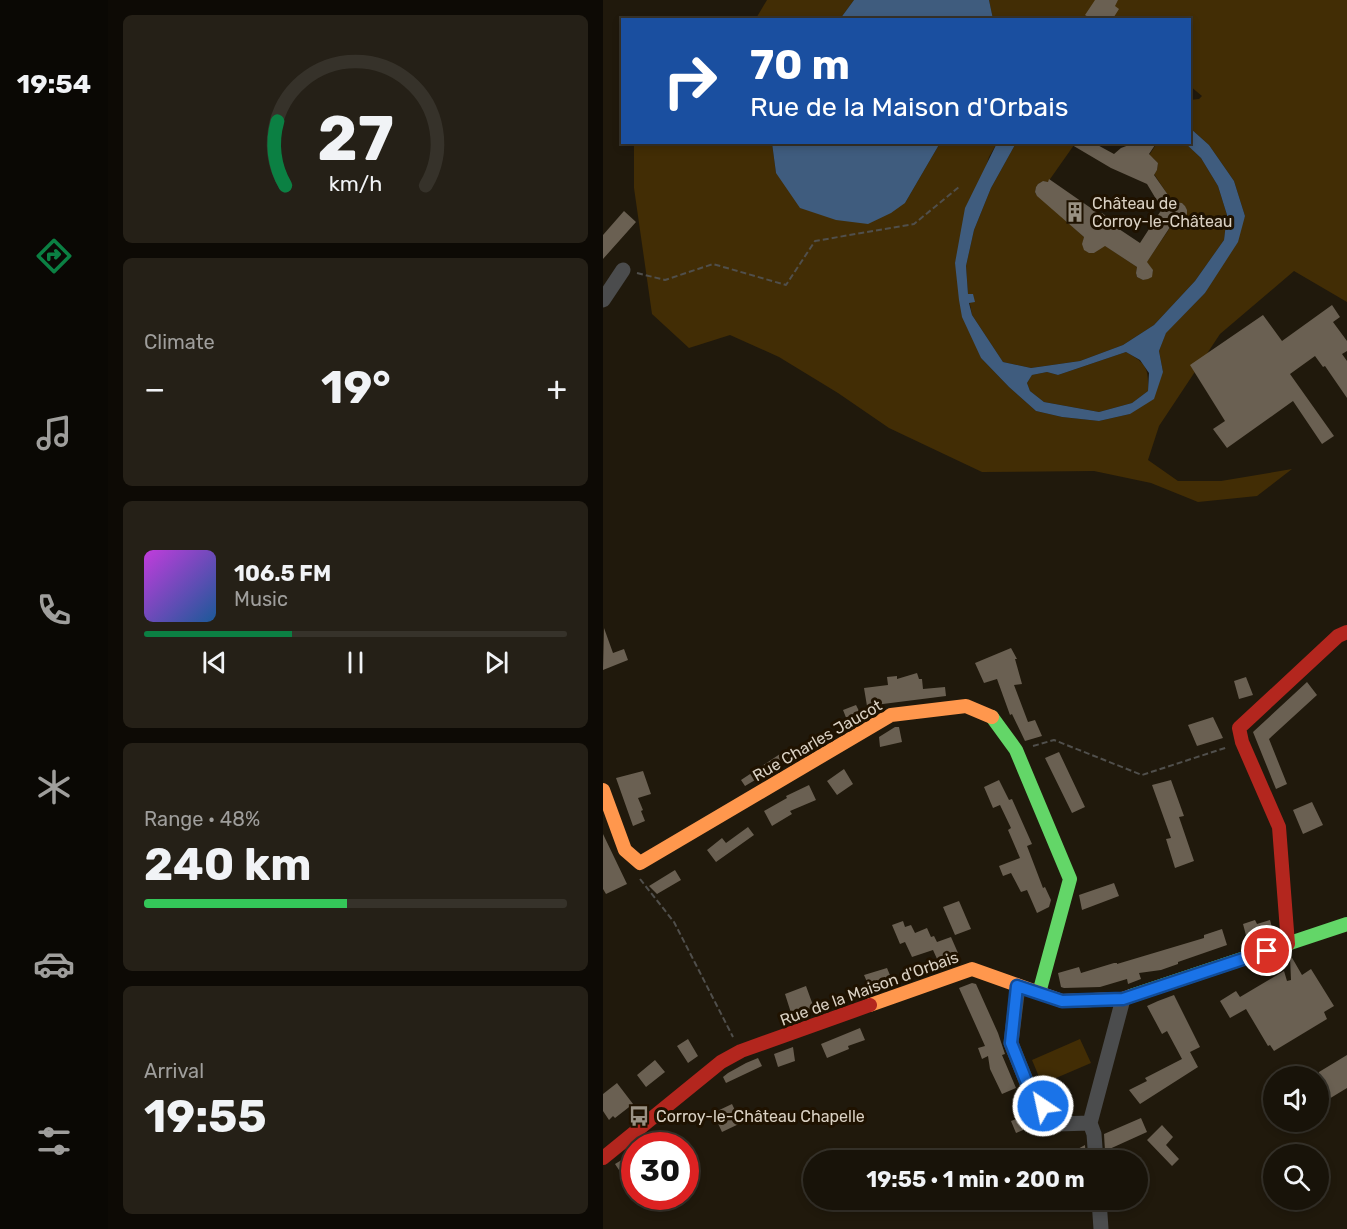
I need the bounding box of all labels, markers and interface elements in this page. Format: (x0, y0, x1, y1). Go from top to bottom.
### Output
text: 70 m (750, 40, 850, 90)
icon: right (651, 42, 729, 120)
text: 19:54 (17, 68, 91, 100)
text: Rue de la Maison d'Orbais (750, 91, 1068, 123)
text: 27 (317, 102, 394, 176)
text: km/h (329, 171, 382, 196)
place label: Château de Corroy-le-Château (1092, 194, 1232, 231)
building icon: Château de Corroy-le-Château (1063, 200, 1087, 224)
icon: directions (33, 235, 75, 277)
text: Climate (144, 330, 215, 354)
text: 19° (321, 361, 391, 414)
text: − (144, 369, 165, 408)
text: + (546, 369, 567, 408)
icon: music (33, 412, 75, 454)
text: 106.5 FM (234, 560, 331, 587)
text: Music (234, 587, 288, 611)
icon: phone (33, 589, 75, 631)
icon: previous (198, 646, 231, 679)
icon: pause (339, 646, 372, 679)
icon: next (480, 646, 513, 679)
street label: Rue Charles Jaucot (749, 696, 885, 785)
icon: climate (33, 766, 75, 808)
text: Range · 48% (144, 807, 260, 831)
text: 240 km (144, 838, 312, 891)
pin (1241, 925, 1292, 976)
icon: arrive (1250, 934, 1283, 967)
icon: car (33, 943, 75, 985)
street label: Rue de la Maison d'Orbais (777, 947, 961, 1030)
text: Arrival (144, 1059, 204, 1083)
map controls (1263, 1066, 1329, 1210)
button: sound (1263, 1066, 1329, 1132)
position arrow (1011, 1074, 1075, 1138)
text: 19:55 (144, 1090, 267, 1143)
bus stop icon: Corroy-le-Château Chapelle (627, 1104, 651, 1128)
place label: Corroy-le-Château Chapelle (656, 1107, 865, 1126)
icon: filters (33, 1120, 75, 1162)
speed limit sign: 30 (621, 1132, 699, 1210)
button: search (1263, 1144, 1329, 1210)
text: 19:55 · 1 min · 200 m (866, 1166, 1085, 1193)

